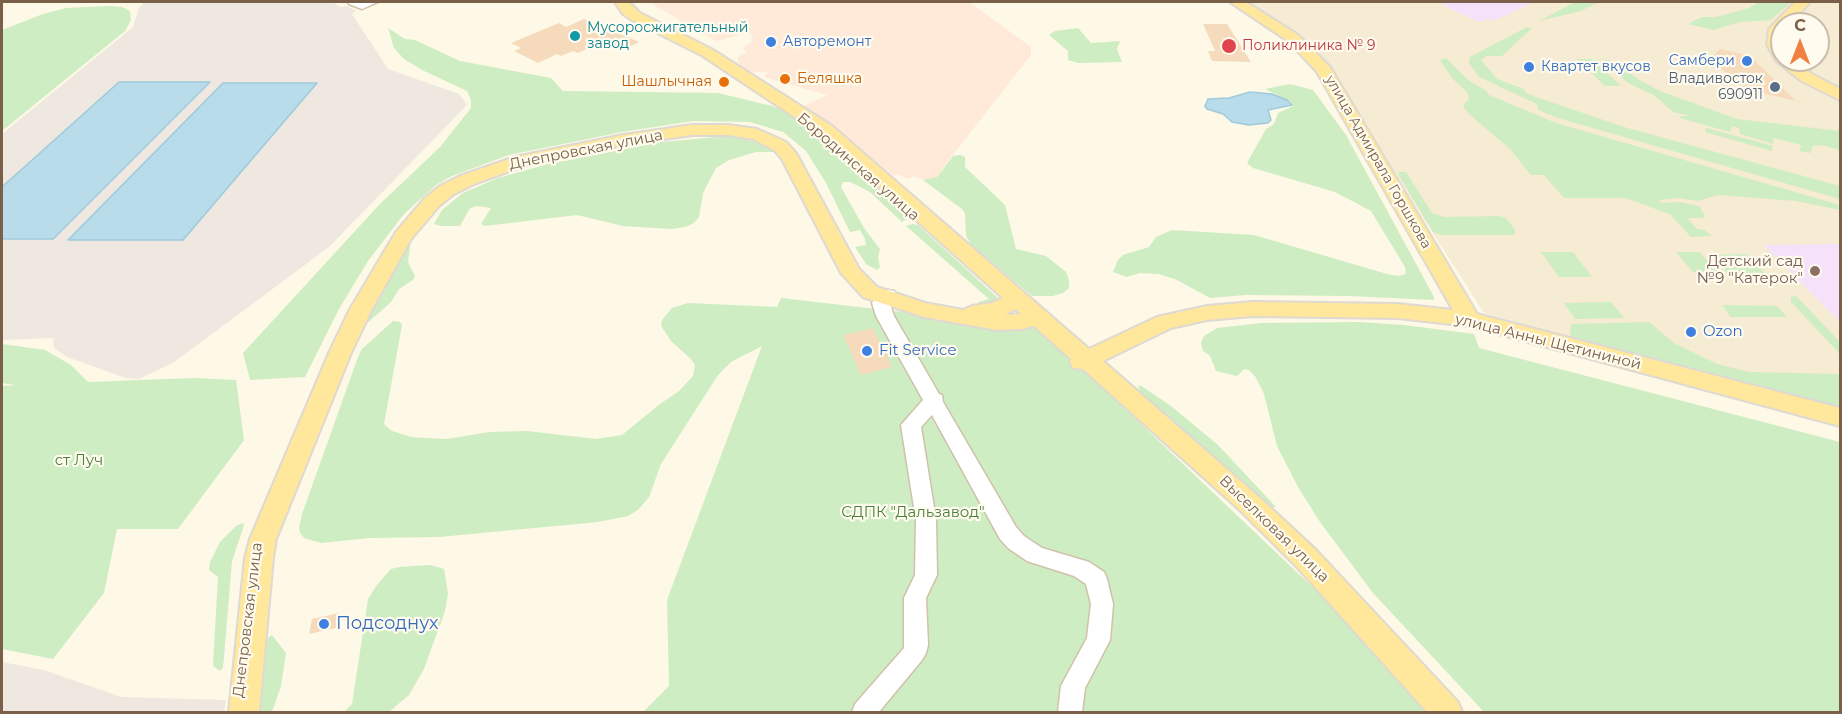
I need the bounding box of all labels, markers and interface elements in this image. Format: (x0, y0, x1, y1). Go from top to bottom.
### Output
north arrow (1770, 12, 1830, 72)
text: С (1794, 16, 1806, 35)
place label: Мусоросжигательный завод (587, 20, 748, 52)
marker: Мусоросжигательный завод (568, 29, 582, 43)
place label: Авторемонт (783, 34, 871, 50)
marker: Авторемонт (764, 35, 778, 49)
marker: Поликлиника № 9 (1220, 37, 1238, 55)
place label: Поликлиника № 9 (1242, 38, 1375, 54)
place label: Самбери (1669, 53, 1735, 69)
marker: Самбери (1740, 54, 1754, 68)
place label: Квартет вкусов (1541, 59, 1651, 75)
marker: Квартет вкусов (1522, 60, 1536, 74)
place label: Беляшка (797, 71, 862, 87)
place label: Владивосток 690911 (1668, 71, 1763, 104)
marker: Беляшка (778, 72, 792, 86)
street label: улица Адмирала Горшкова (1321, 72, 1435, 252)
place label: Шашлычная (621, 74, 712, 90)
marker: Шашлычная (717, 75, 731, 89)
marker: Владивосток 690911 (1768, 80, 1782, 94)
street label: Бородинская улица (793, 109, 923, 225)
street label: Днепровская улица (508, 126, 664, 174)
place label: Детский сад №9 "Катерок" (1697, 253, 1803, 288)
marker: Детский сад №9 "Катерок" (1808, 264, 1822, 278)
street label: улица Анны Щетининой (1453, 310, 1643, 374)
place label: Ozon (1703, 323, 1743, 341)
marker: Ozon (1684, 325, 1698, 339)
place label: Fit Service (879, 342, 956, 360)
marker: Fit Service (860, 344, 874, 358)
park label: ст Луч (55, 452, 103, 470)
street label: Выселковая улица (1215, 472, 1333, 586)
park label: СДПК "Дальзавод" (841, 504, 985, 522)
street label: Днепровская улица (230, 542, 266, 698)
place label: Подсоднух (336, 613, 438, 635)
marker: Подсоднух (317, 617, 331, 631)

